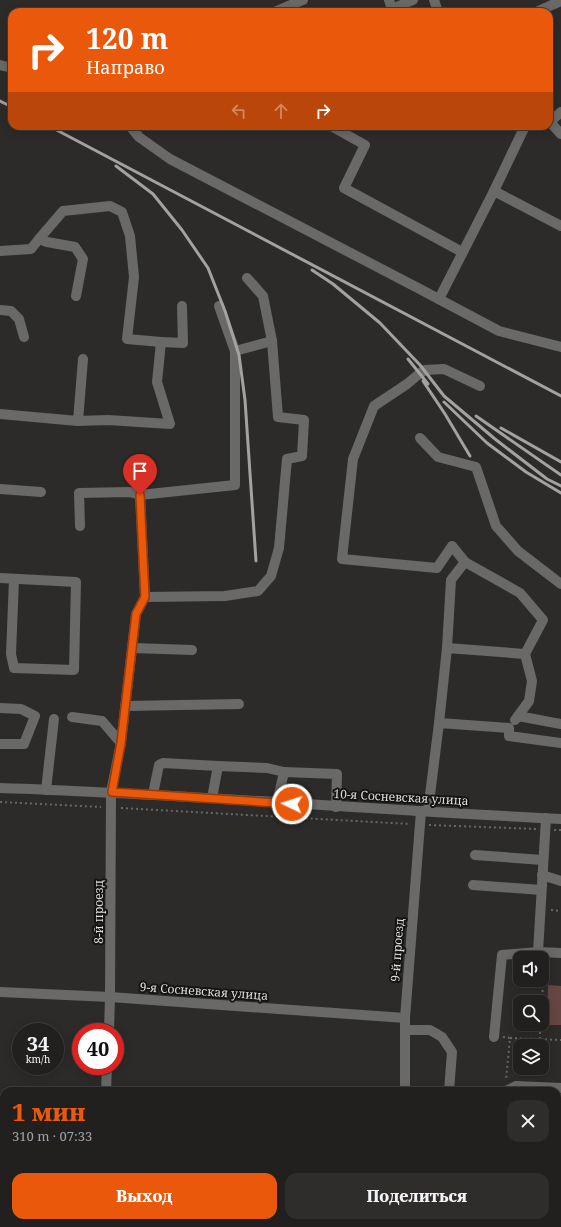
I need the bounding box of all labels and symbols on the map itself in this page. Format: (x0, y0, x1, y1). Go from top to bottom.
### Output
pin (123, 454, 157, 495)
position arrow (271, 783, 313, 825)
street label: 10-я Сосневская улица (333, 785, 469, 809)
street label: 8-й проезд (90, 880, 107, 944)
street label: 9-й проезд (386, 918, 408, 982)
street label: 9-я Сосневская улица (139, 978, 269, 1004)
speed limit sign: 40 (72, 1023, 124, 1075)

